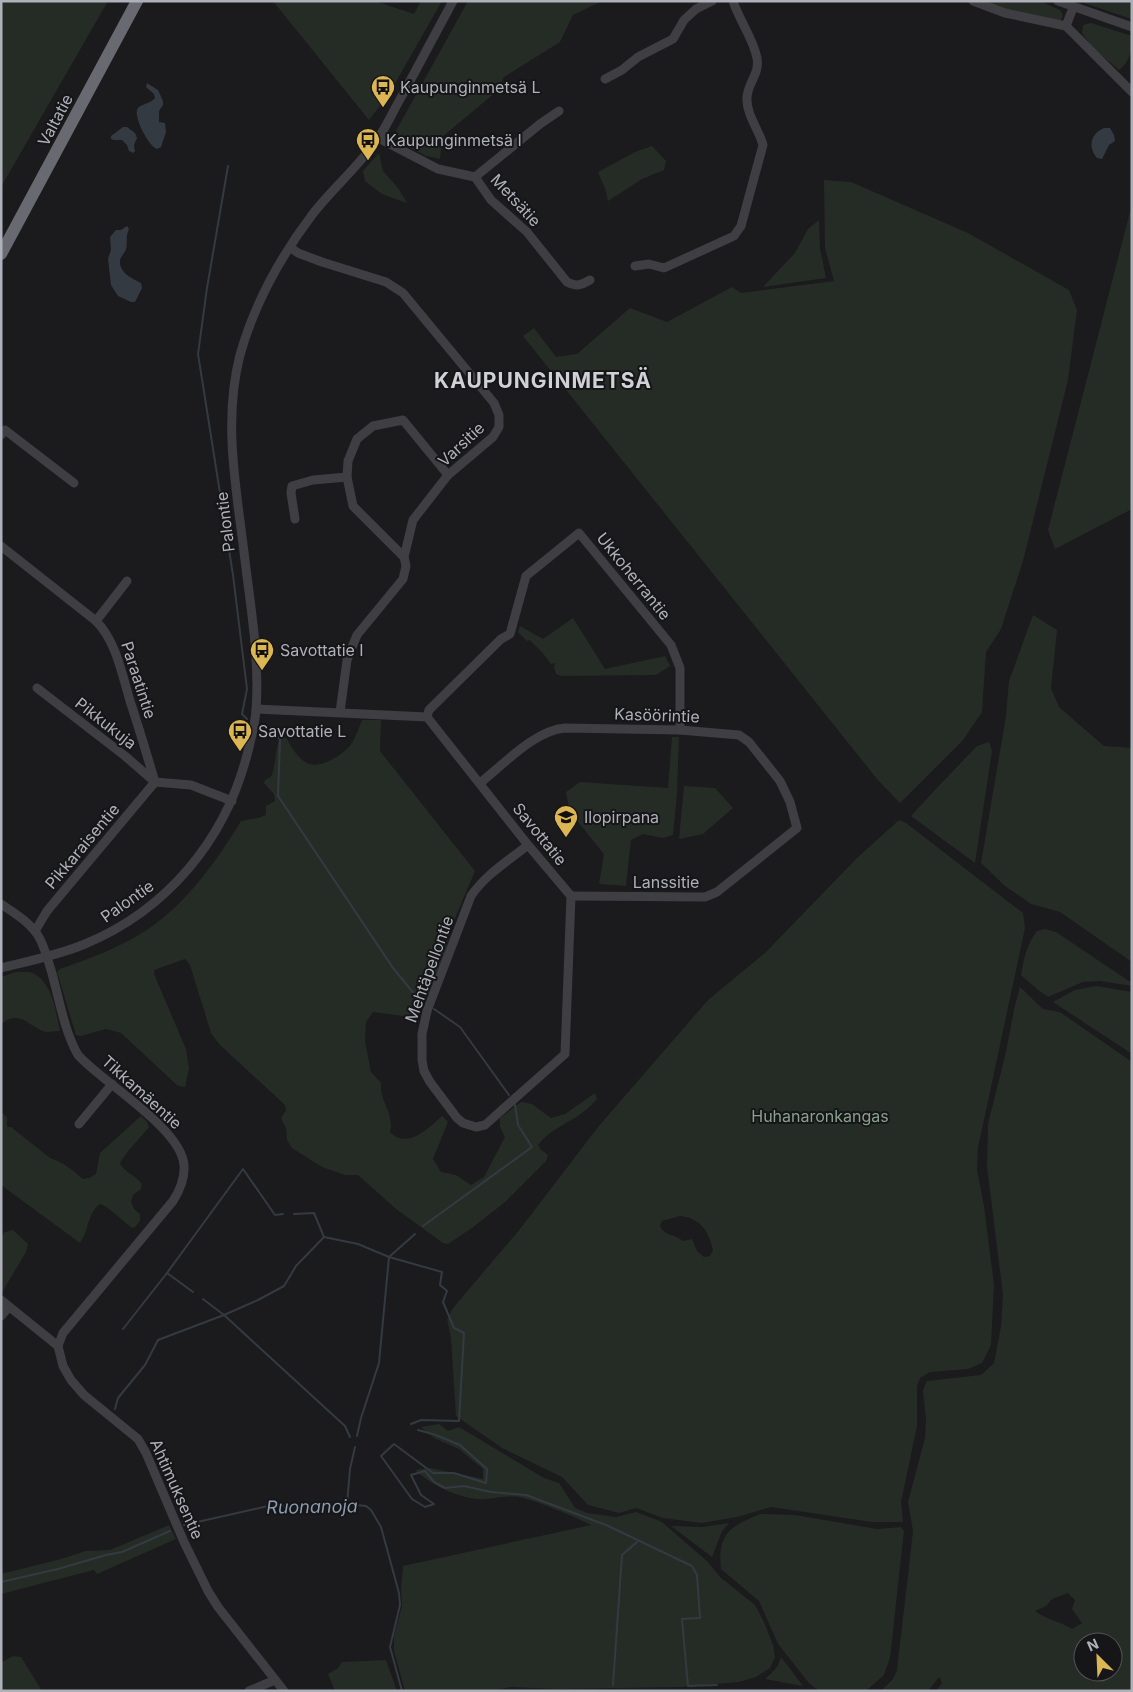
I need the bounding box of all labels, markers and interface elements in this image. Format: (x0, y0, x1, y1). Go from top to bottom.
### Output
bus stop icon: Kaupunginmetsä L (370, 74, 396, 108)
place label: Kaupunginmetsä L (400, 77, 540, 97)
street label: Valtatie (33, 91, 77, 149)
bus stop icon: Kaupunginmetsä I (355, 127, 381, 161)
place label: Kaupunginmetsä I (386, 130, 522, 150)
street label: Metsätie (487, 170, 545, 230)
district label: KAUPUNGINMETSÄ (434, 367, 652, 393)
street label: Varsitie (434, 418, 488, 470)
street label: Palontie (211, 491, 239, 553)
street label: Ukkoherrantie (593, 528, 675, 624)
bus stop icon: Savottatie I (249, 637, 275, 671)
street label: Paraatintie (117, 639, 161, 721)
place label: Savottatie I (280, 640, 364, 660)
street label: Pikkukuja (71, 693, 141, 753)
street label: Kasöörintie (614, 704, 700, 726)
bus stop icon: Savottatie L (227, 718, 253, 752)
place label: Savottatie L (258, 721, 346, 741)
street label: Pikkaraisentie (41, 799, 123, 893)
street label: Savottatie (509, 799, 571, 869)
school or university icon: Ilopirpana (553, 804, 579, 838)
place label: Ilopirpana (584, 807, 659, 827)
street label: Lanssitie (633, 872, 699, 892)
street label: Palontie (96, 875, 158, 927)
street label: Mehtäpellontie (400, 913, 458, 1025)
street label: Tikkamäentie (98, 1051, 186, 1133)
park label: Huhanaronkangas (751, 1106, 889, 1126)
street label: Ahtimuksentie (146, 1436, 208, 1542)
water label: Ruonanoja (266, 1495, 358, 1518)
north arrow (1073, 1632, 1123, 1682)
text: N (1084, 1635, 1101, 1655)

